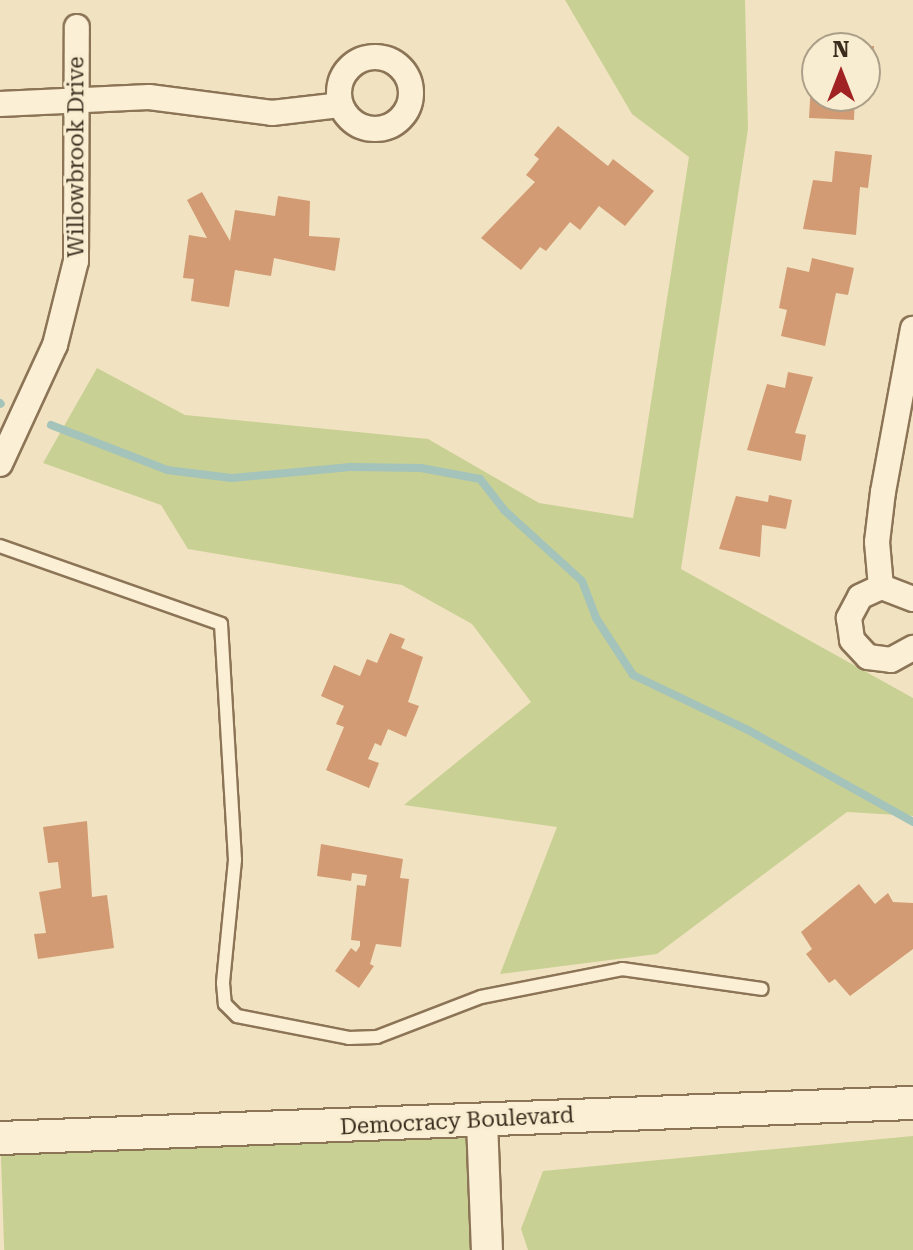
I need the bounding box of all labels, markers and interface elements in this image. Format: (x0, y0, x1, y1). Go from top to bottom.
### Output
north arrow (801, 32, 881, 112)
text: N (833, 37, 849, 62)
street label: Willowbrook Drive (63, 56, 89, 258)
street label: Democracy Boulevard (339, 1102, 575, 1140)

